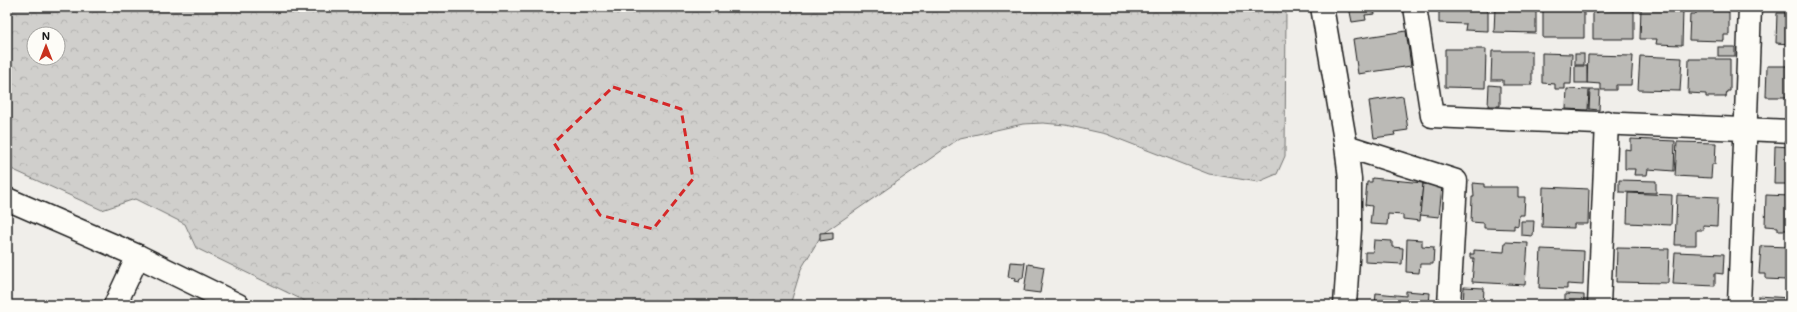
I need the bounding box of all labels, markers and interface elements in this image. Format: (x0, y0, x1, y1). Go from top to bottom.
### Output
north arrow (26, 26, 66, 66)
text: N (42, 28, 50, 43)

